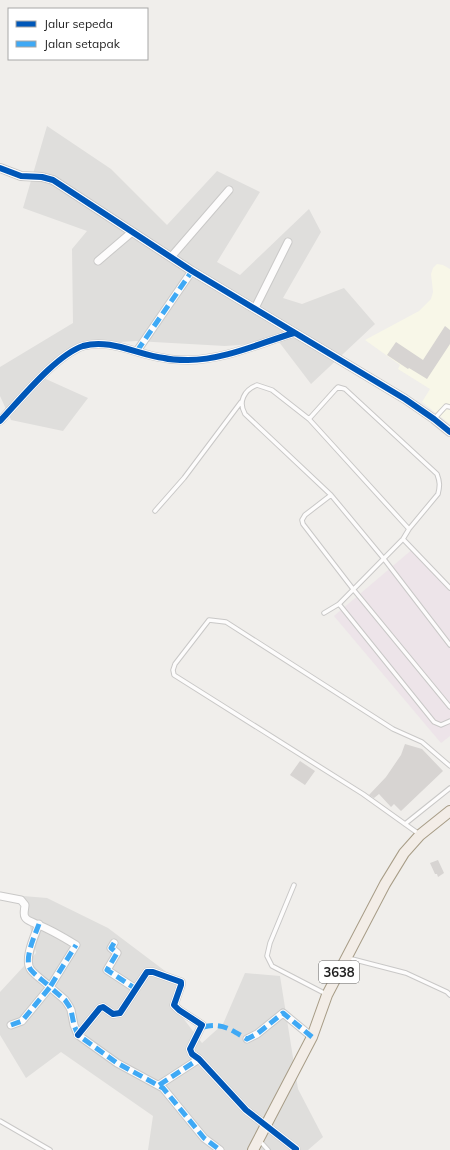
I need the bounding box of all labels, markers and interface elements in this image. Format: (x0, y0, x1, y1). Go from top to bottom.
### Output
legend (8, 8, 148, 60)
text: Jalur sepeda (44, 16, 113, 31)
text: Jalan setapak (44, 36, 121, 51)
road number: 3638 (319, 961, 359, 983)

